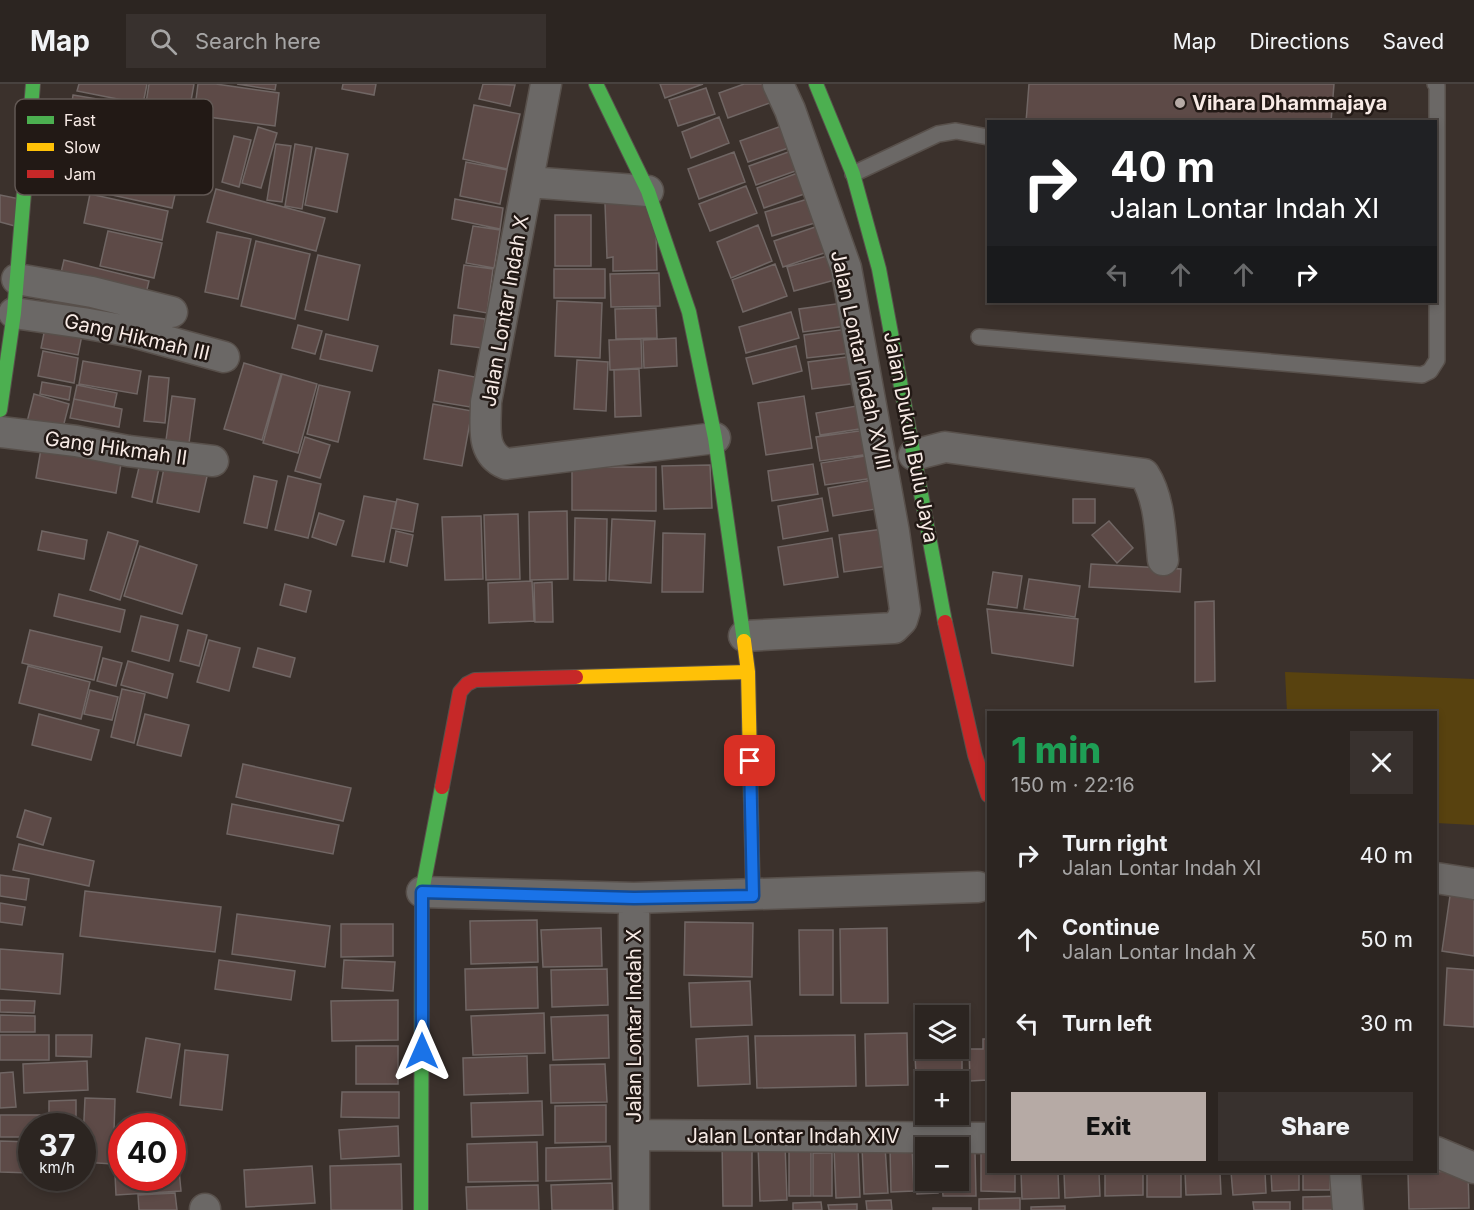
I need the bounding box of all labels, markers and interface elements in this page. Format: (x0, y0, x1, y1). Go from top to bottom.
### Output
search box (126, 14, 546, 68)
text: Map (30, 24, 90, 58)
icon: search (147, 25, 180, 58)
text: Search here (195, 28, 321, 54)
text: Map (1173, 29, 1216, 54)
text: Directions (1249, 29, 1350, 54)
text: Saved (1383, 29, 1444, 54)
place label: Vihara Dhammajaya (1192, 91, 1387, 115)
marker: Vihara Dhammajaya (1173, 96, 1187, 110)
legend (15, 99, 213, 195)
text: Fast (64, 110, 96, 130)
text: Slow (64, 137, 101, 157)
text: 40 m (1110, 141, 1215, 192)
icon: right (1011, 144, 1089, 222)
text: Jam (64, 164, 96, 184)
text: Jalan Lontar Indah XI (1110, 192, 1379, 225)
street label: Jalan Lontar Indah X (476, 213, 534, 409)
street label: Jalan Lontar Indah XVIII (826, 248, 896, 472)
icon: left (1101, 258, 1134, 291)
icon: ahead (1164, 258, 1197, 291)
icon: ahead (1227, 258, 1260, 291)
icon: right (1290, 258, 1323, 291)
street label: Gang Hikmah III (62, 309, 212, 365)
street label: Jalan Dukuh Bulu Jaya (879, 329, 943, 545)
street label: Gang Hikmah II (43, 426, 189, 470)
text: 1 min (1011, 728, 1101, 772)
button: close (1350, 731, 1413, 794)
pin (724, 735, 775, 786)
icon: arrive (733, 744, 766, 777)
text: 150 m · 22:16 (1011, 773, 1135, 797)
text: Turn right (1062, 830, 1168, 856)
icon: right (1011, 839, 1044, 872)
text: 40 m (1359, 842, 1413, 868)
text: Jalan Lontar Indah XI (1062, 856, 1261, 880)
text: Continue (1062, 914, 1160, 940)
icon: ahead (1011, 923, 1044, 956)
text: 50 m (1360, 926, 1413, 952)
street label: Jalan Lontar Indah X (622, 929, 646, 1123)
text: Jalan Lontar Indah X (1062, 940, 1256, 964)
map controls (915, 1005, 969, 1191)
button: layers (915, 1005, 969, 1059)
icon: left (1011, 1007, 1044, 1040)
text: Turn left (1062, 1010, 1152, 1036)
text: 30 m (1360, 1010, 1413, 1036)
position arrow (390, 1019, 454, 1083)
button: + (915, 1071, 969, 1125)
button: Exit (1011, 1092, 1206, 1161)
button: Share (1218, 1092, 1413, 1161)
speed limit sign: 40 (108, 1113, 186, 1191)
street label: Jalan Lontar Indah XIV (686, 1124, 900, 1148)
text: 37 (39, 1127, 75, 1163)
button: − (915, 1137, 969, 1191)
text: km/h (39, 1158, 75, 1177)

